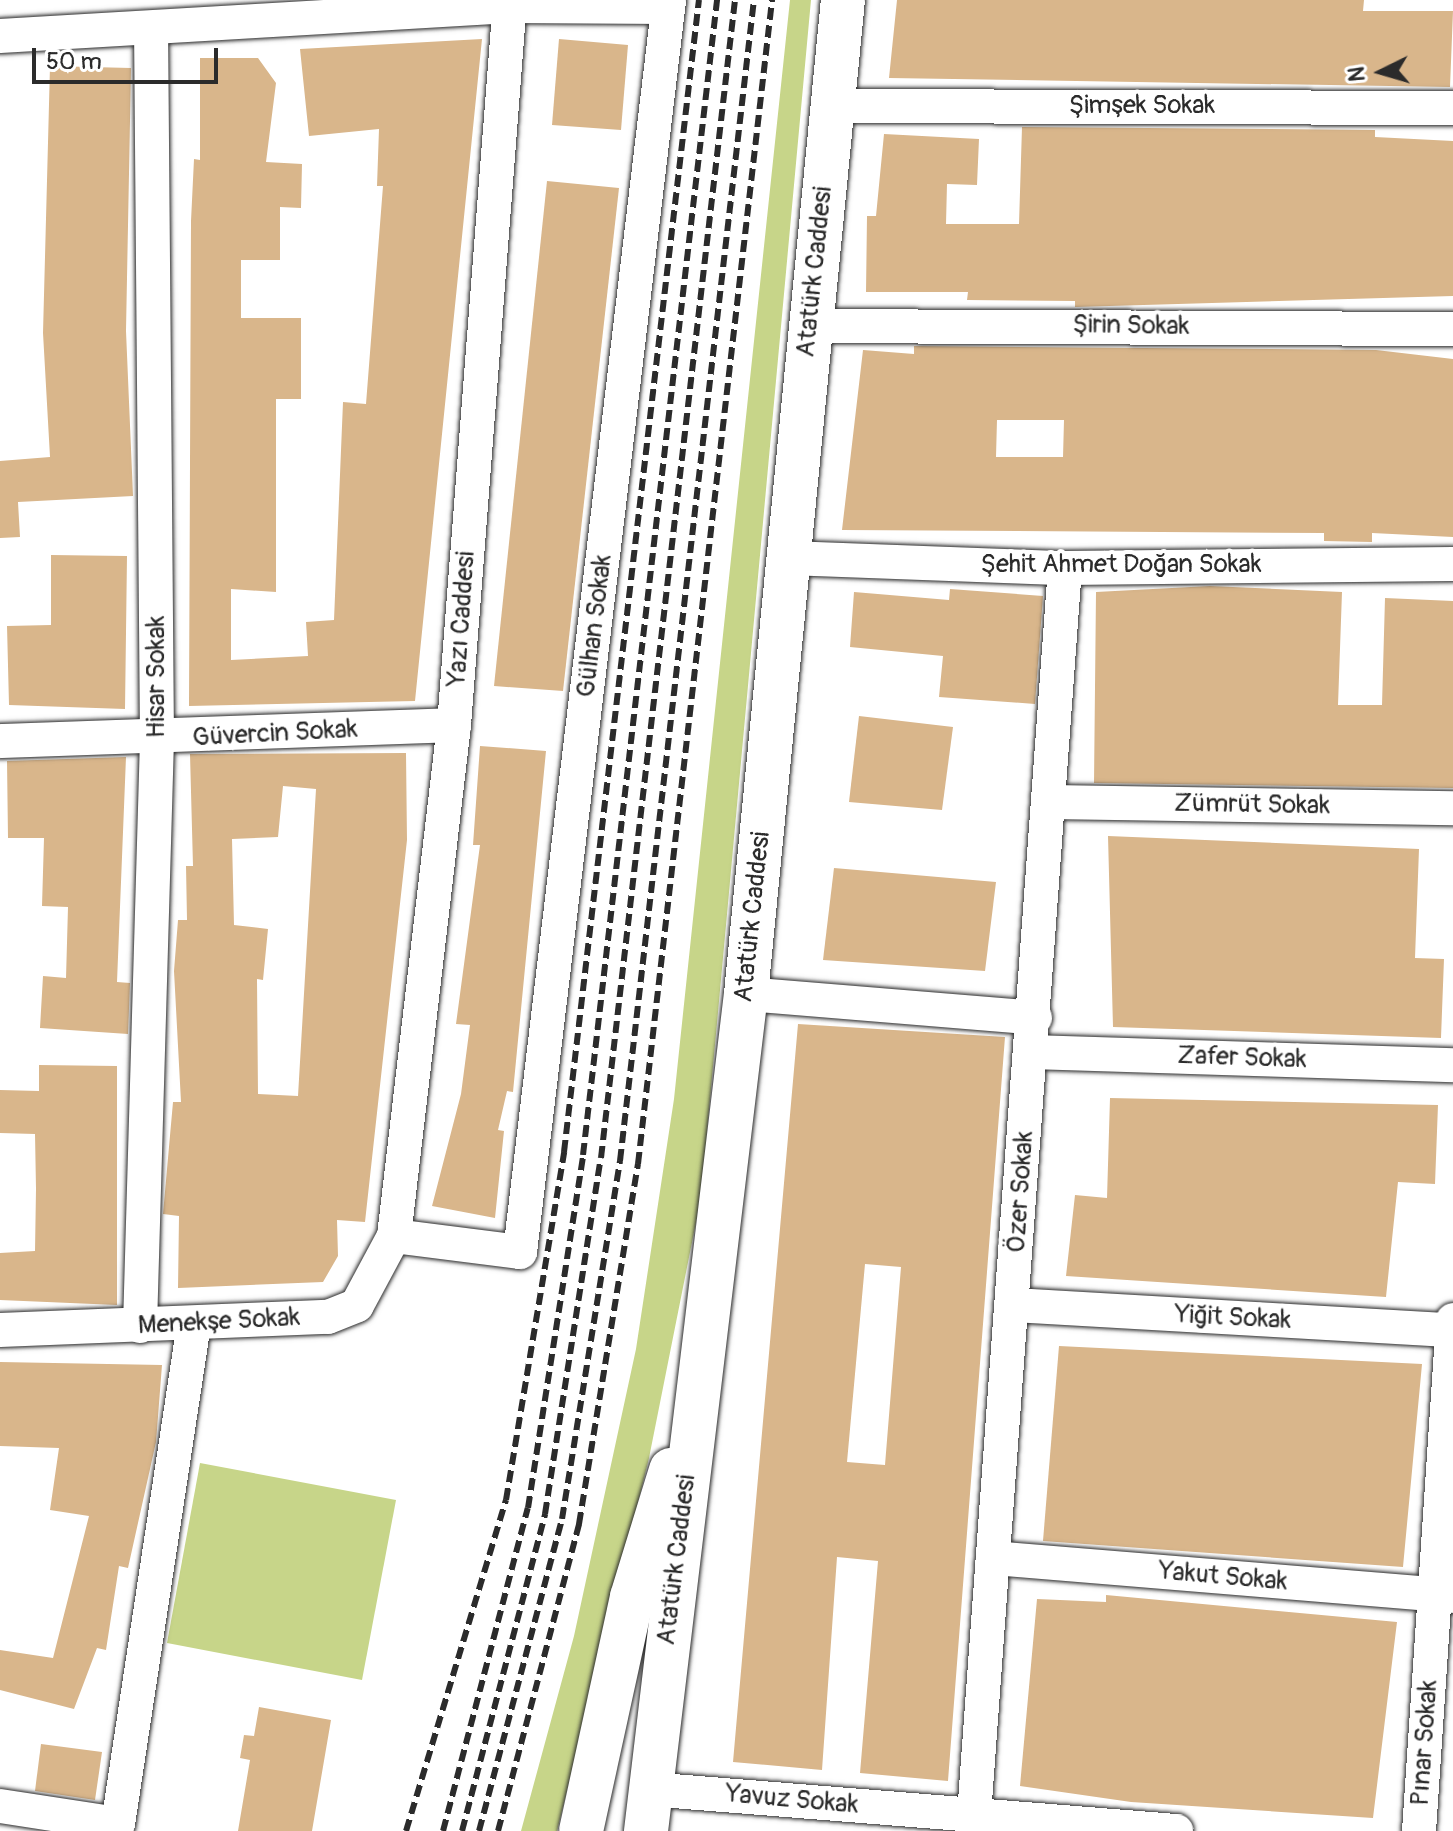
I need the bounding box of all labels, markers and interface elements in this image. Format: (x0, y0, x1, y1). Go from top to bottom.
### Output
scale bar (36, 32, 222, 82)
north arrow (1341, 32, 1421, 112)
text: 50 m (46, 47, 102, 76)
text: N (1342, 65, 1372, 83)
street label: Şimşek Sokak (1069, 90, 1215, 122)
street label: Atatürk Caddesi (791, 185, 839, 359)
street label: Şirin Sokak (1072, 309, 1190, 343)
street label: Şehit Ahmet Doğan Sokak (981, 549, 1261, 581)
street label: Yazı Caddesi (442, 550, 482, 688)
street label: Gülhan Sokak (571, 553, 619, 699)
street label: Hisar Sokak (141, 616, 173, 738)
street label: Güvercin Sokak (192, 714, 358, 754)
street label: Zümrüt Sokak (1174, 788, 1330, 822)
street label: Atatürk Caddesi (729, 830, 777, 1004)
street label: Zafer Sokak (1177, 1040, 1307, 1076)
street label: Özer Sokak (1001, 1130, 1041, 1254)
street label: Yiğit Sokak (1174, 1299, 1292, 1337)
street label: Menekşe Sokak (137, 1302, 301, 1342)
street label: Atatürk Caddesi (651, 1473, 703, 1647)
street label: Yakut Sokak (1157, 1556, 1289, 1598)
street label: Pınar Sokak (1405, 1679, 1445, 1807)
street label: Yavuz Sokak (724, 1779, 860, 1821)

